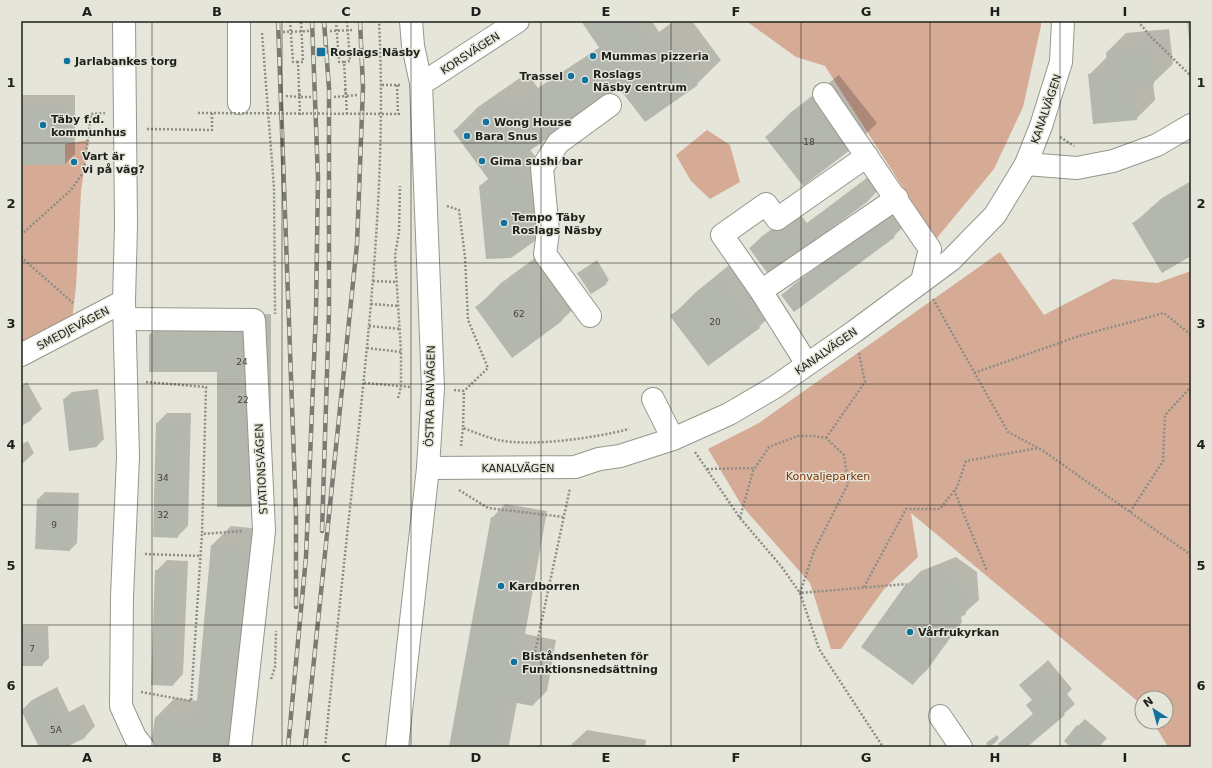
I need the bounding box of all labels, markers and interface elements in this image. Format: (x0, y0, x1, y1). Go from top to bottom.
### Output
text: A (82, 4, 92, 19)
text: B (212, 4, 222, 19)
text: C (341, 4, 351, 19)
text: D (471, 4, 482, 19)
text: E (602, 4, 610, 19)
text: F (732, 4, 740, 19)
text: G (861, 4, 871, 19)
text: H (990, 4, 1000, 19)
text: I (1123, 4, 1127, 19)
street label: KORSVÄGEN (438, 30, 502, 77)
marker: Roslags Näsby (315, 46, 327, 58)
place label: Roslags Näsby (330, 46, 420, 59)
place label: Mummas pizzeria (601, 50, 709, 63)
marker: Mummas pizzeria (588, 51, 598, 61)
place label: Jarlabankes torg (74, 55, 177, 68)
marker: Jarlabankes torg (62, 56, 72, 66)
place label: Roslags Näsby centrum (593, 68, 687, 94)
place label: Trassel (520, 70, 563, 83)
marker: Trassel (566, 71, 576, 81)
street label: KANALVÄGEN (1028, 72, 1065, 146)
text: 1 (6, 75, 16, 90)
marker: Roslags Näsby centrum (580, 75, 590, 85)
text: 1 (1196, 75, 1206, 90)
place label: Täby f.d. kommunhus (51, 113, 127, 139)
place label: Wong House (494, 116, 571, 129)
marker: Wong House (481, 117, 491, 127)
marker: Täby f.d. kommunhus (38, 120, 48, 130)
place label: Bara Snus (475, 130, 538, 143)
marker: Bara Snus (462, 131, 472, 141)
house number: 18 (803, 137, 815, 147)
place label: Vart är vi på väg? (82, 150, 145, 176)
place label: Gima sushi bar (490, 155, 583, 168)
marker: Gima sushi bar (477, 156, 487, 166)
marker: Vart är vi på väg? (69, 157, 79, 167)
text: 2 (6, 196, 16, 211)
text: 2 (1196, 196, 1206, 211)
place label: Tempo Täby Roslags Näsby (512, 211, 602, 237)
marker: Tempo Täby Roslags Näsby (499, 218, 509, 228)
street label: SMEDJEVÄGEN (35, 304, 112, 353)
house number: 62 (513, 309, 525, 319)
text: 3 (6, 316, 16, 331)
text: 3 (1196, 316, 1206, 331)
house number: 20 (709, 317, 721, 327)
street label: KANALVÄGEN (793, 325, 860, 378)
street label: ÖSTRA BANVÄGEN (423, 345, 438, 447)
house number: 24 (236, 357, 248, 367)
house number: 22 (237, 395, 249, 405)
street label: STATIONSVÄGEN (253, 423, 270, 515)
text: 4 (6, 437, 16, 452)
text: 4 (1196, 437, 1206, 452)
street label: KANALVÄGEN (481, 462, 555, 475)
park label: Konvaljeparken (786, 470, 870, 483)
house number: 34 (157, 473, 169, 483)
house number: 32 (157, 510, 169, 520)
house number: 9 (51, 520, 57, 530)
text: 5 (6, 558, 16, 573)
text: 5 (1196, 558, 1206, 573)
place label: Kardborren (509, 580, 580, 593)
marker: Kardborren (496, 581, 506, 591)
place label: Vårfrukyrkan (918, 626, 999, 639)
marker: Vårfrukyrkan (905, 627, 915, 637)
house number: 7 (29, 644, 35, 654)
place label: Biståndsenheten för Funktionsnedsättning (522, 650, 658, 676)
marker: Biståndsenheten för Funktionsnedsättning (509, 657, 519, 667)
text: 6 (6, 678, 16, 693)
text: 6 (1196, 678, 1206, 693)
north arrow (1134, 690, 1174, 730)
text: N (1141, 694, 1156, 710)
house number: 5A (50, 725, 63, 735)
text: A (82, 750, 92, 765)
text: B (212, 750, 222, 765)
text: C (341, 750, 351, 765)
text: D (471, 750, 482, 765)
text: E (602, 750, 610, 765)
text: F (732, 750, 740, 765)
text: G (861, 750, 871, 765)
text: H (990, 750, 1000, 765)
text: I (1123, 750, 1127, 765)

